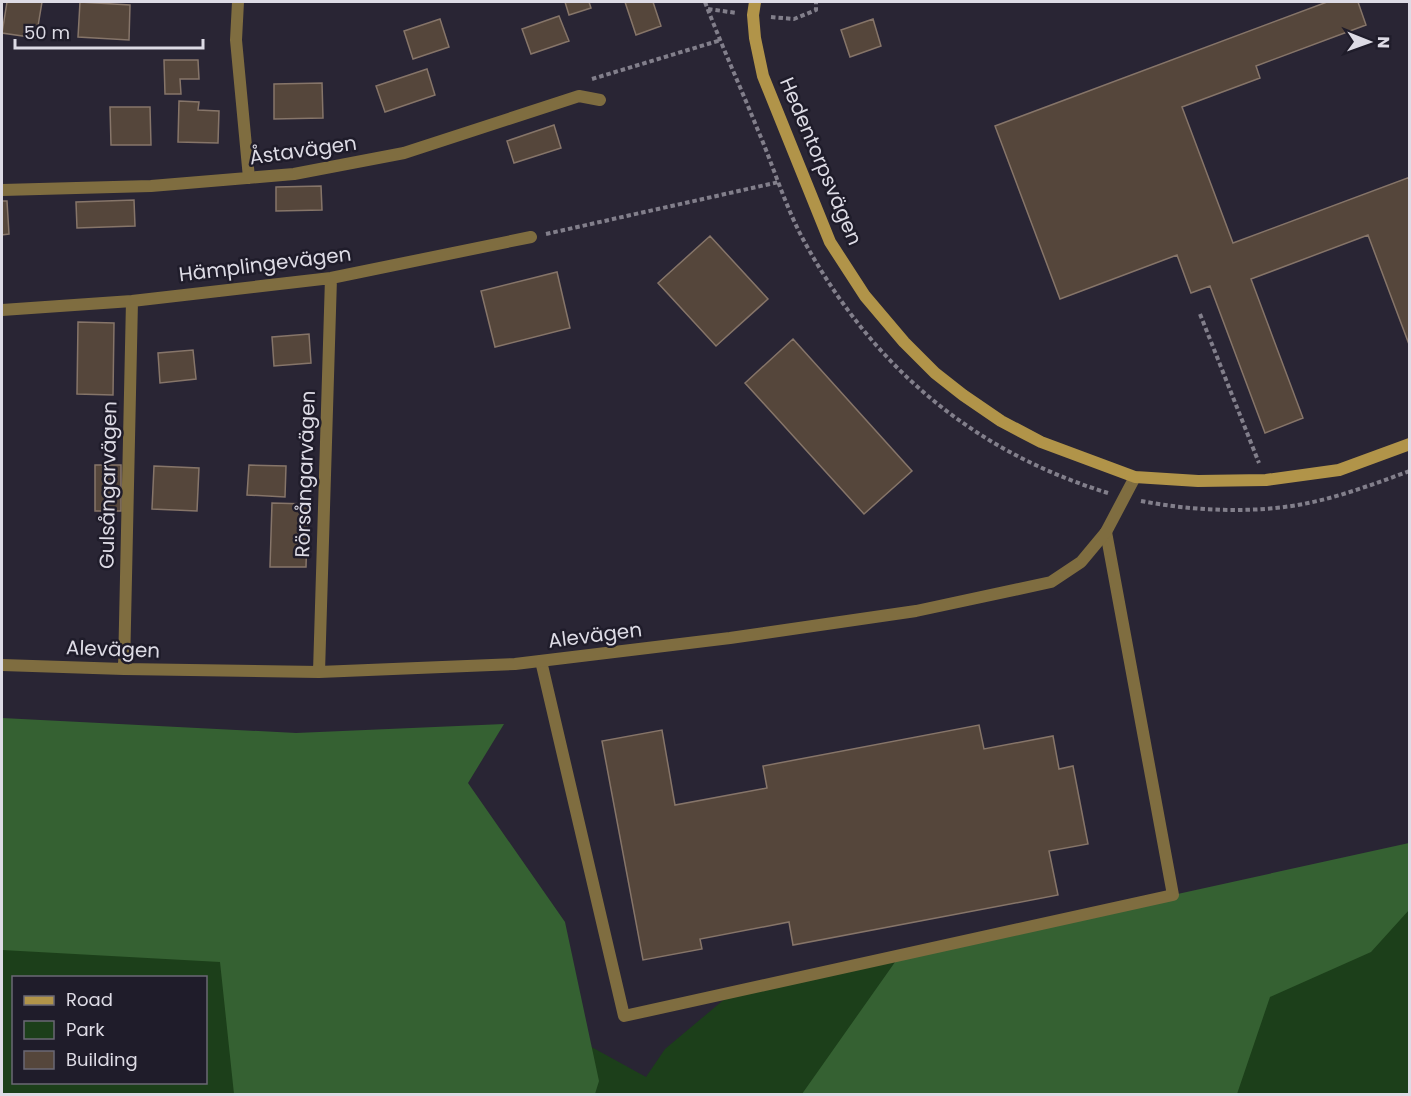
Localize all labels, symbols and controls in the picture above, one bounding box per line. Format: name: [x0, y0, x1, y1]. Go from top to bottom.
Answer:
scale bar: [15, 12, 202, 50]
north arrow: [1339, 12, 1399, 72]
text: 50 m: [24, 20, 70, 45]
text: N: [1372, 36, 1395, 48]
street label: Hedentorpsvägen: [773, 73, 869, 249]
street label: Åstavägen: [247, 129, 359, 171]
street label: Hämplingevägen: [177, 240, 353, 288]
street label: Rörsångarvägen: [288, 390, 322, 558]
street label: Gulsångarvägen: [93, 401, 123, 569]
street label: Alevägen: [547, 615, 643, 655]
street label: Alevägen: [65, 633, 161, 665]
legend: [12, 976, 207, 1084]
text: Road: [66, 987, 113, 1012]
text: Park: [66, 1017, 105, 1042]
text: Building: [66, 1047, 138, 1072]

